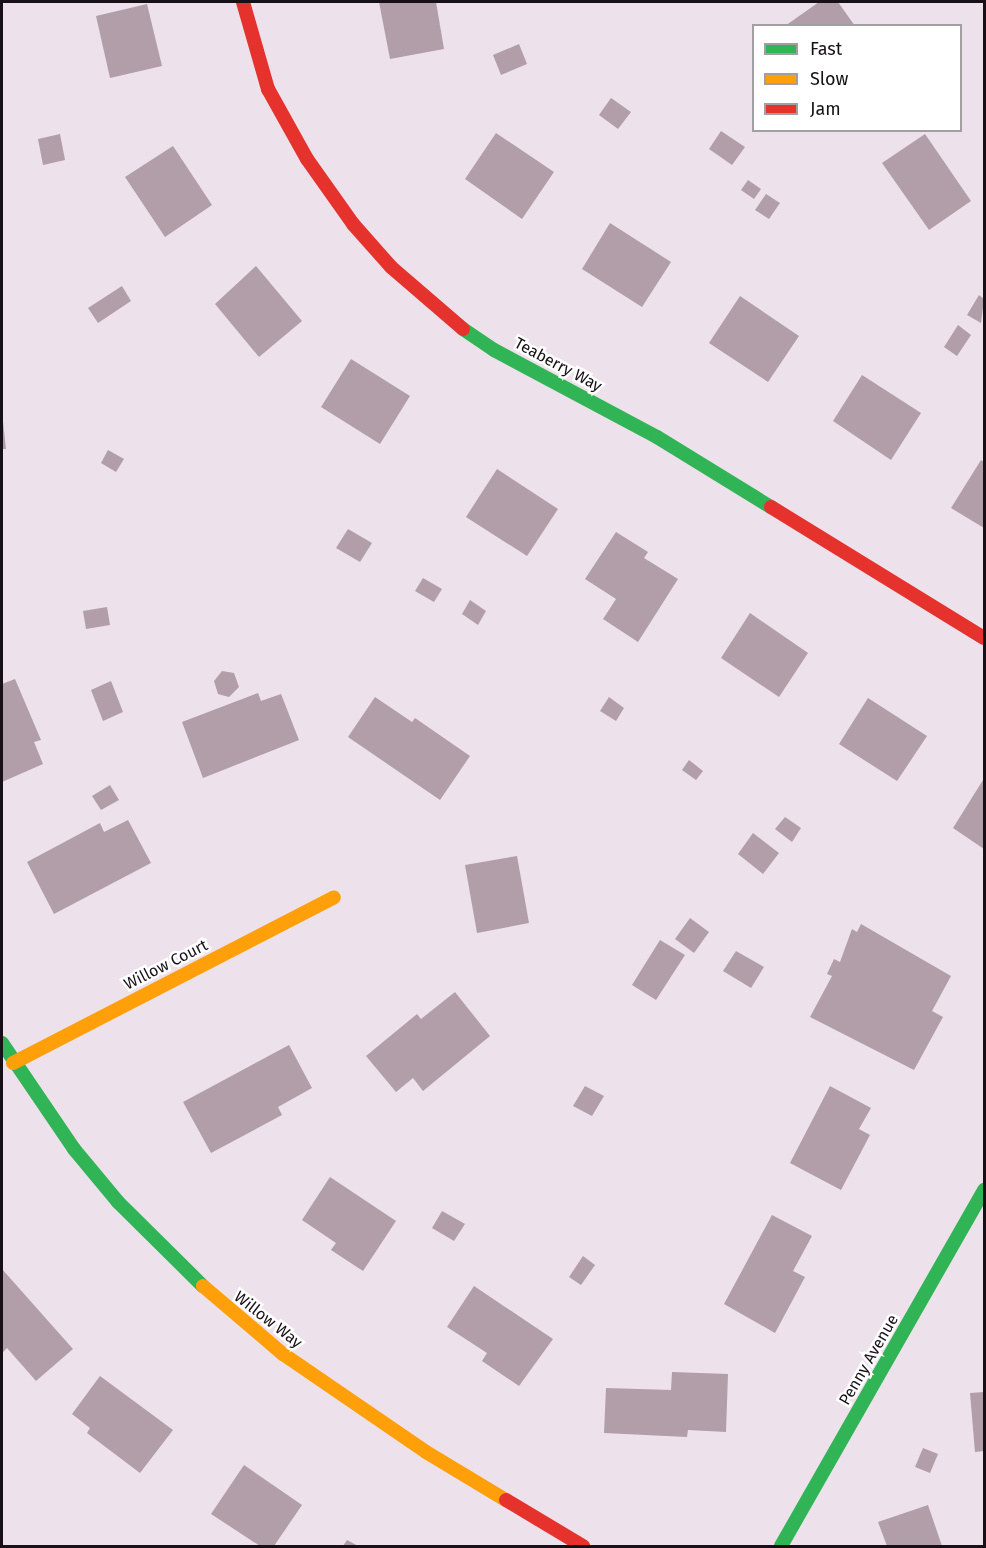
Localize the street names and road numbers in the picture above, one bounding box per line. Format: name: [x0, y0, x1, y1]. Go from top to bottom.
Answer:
street label: Teaberry Way: [511, 334, 605, 396]
street label: Willow Court: [121, 936, 211, 994]
street label: Willow Way: [230, 1287, 306, 1353]
street label: Penny Avenue: [835, 1311, 903, 1409]

